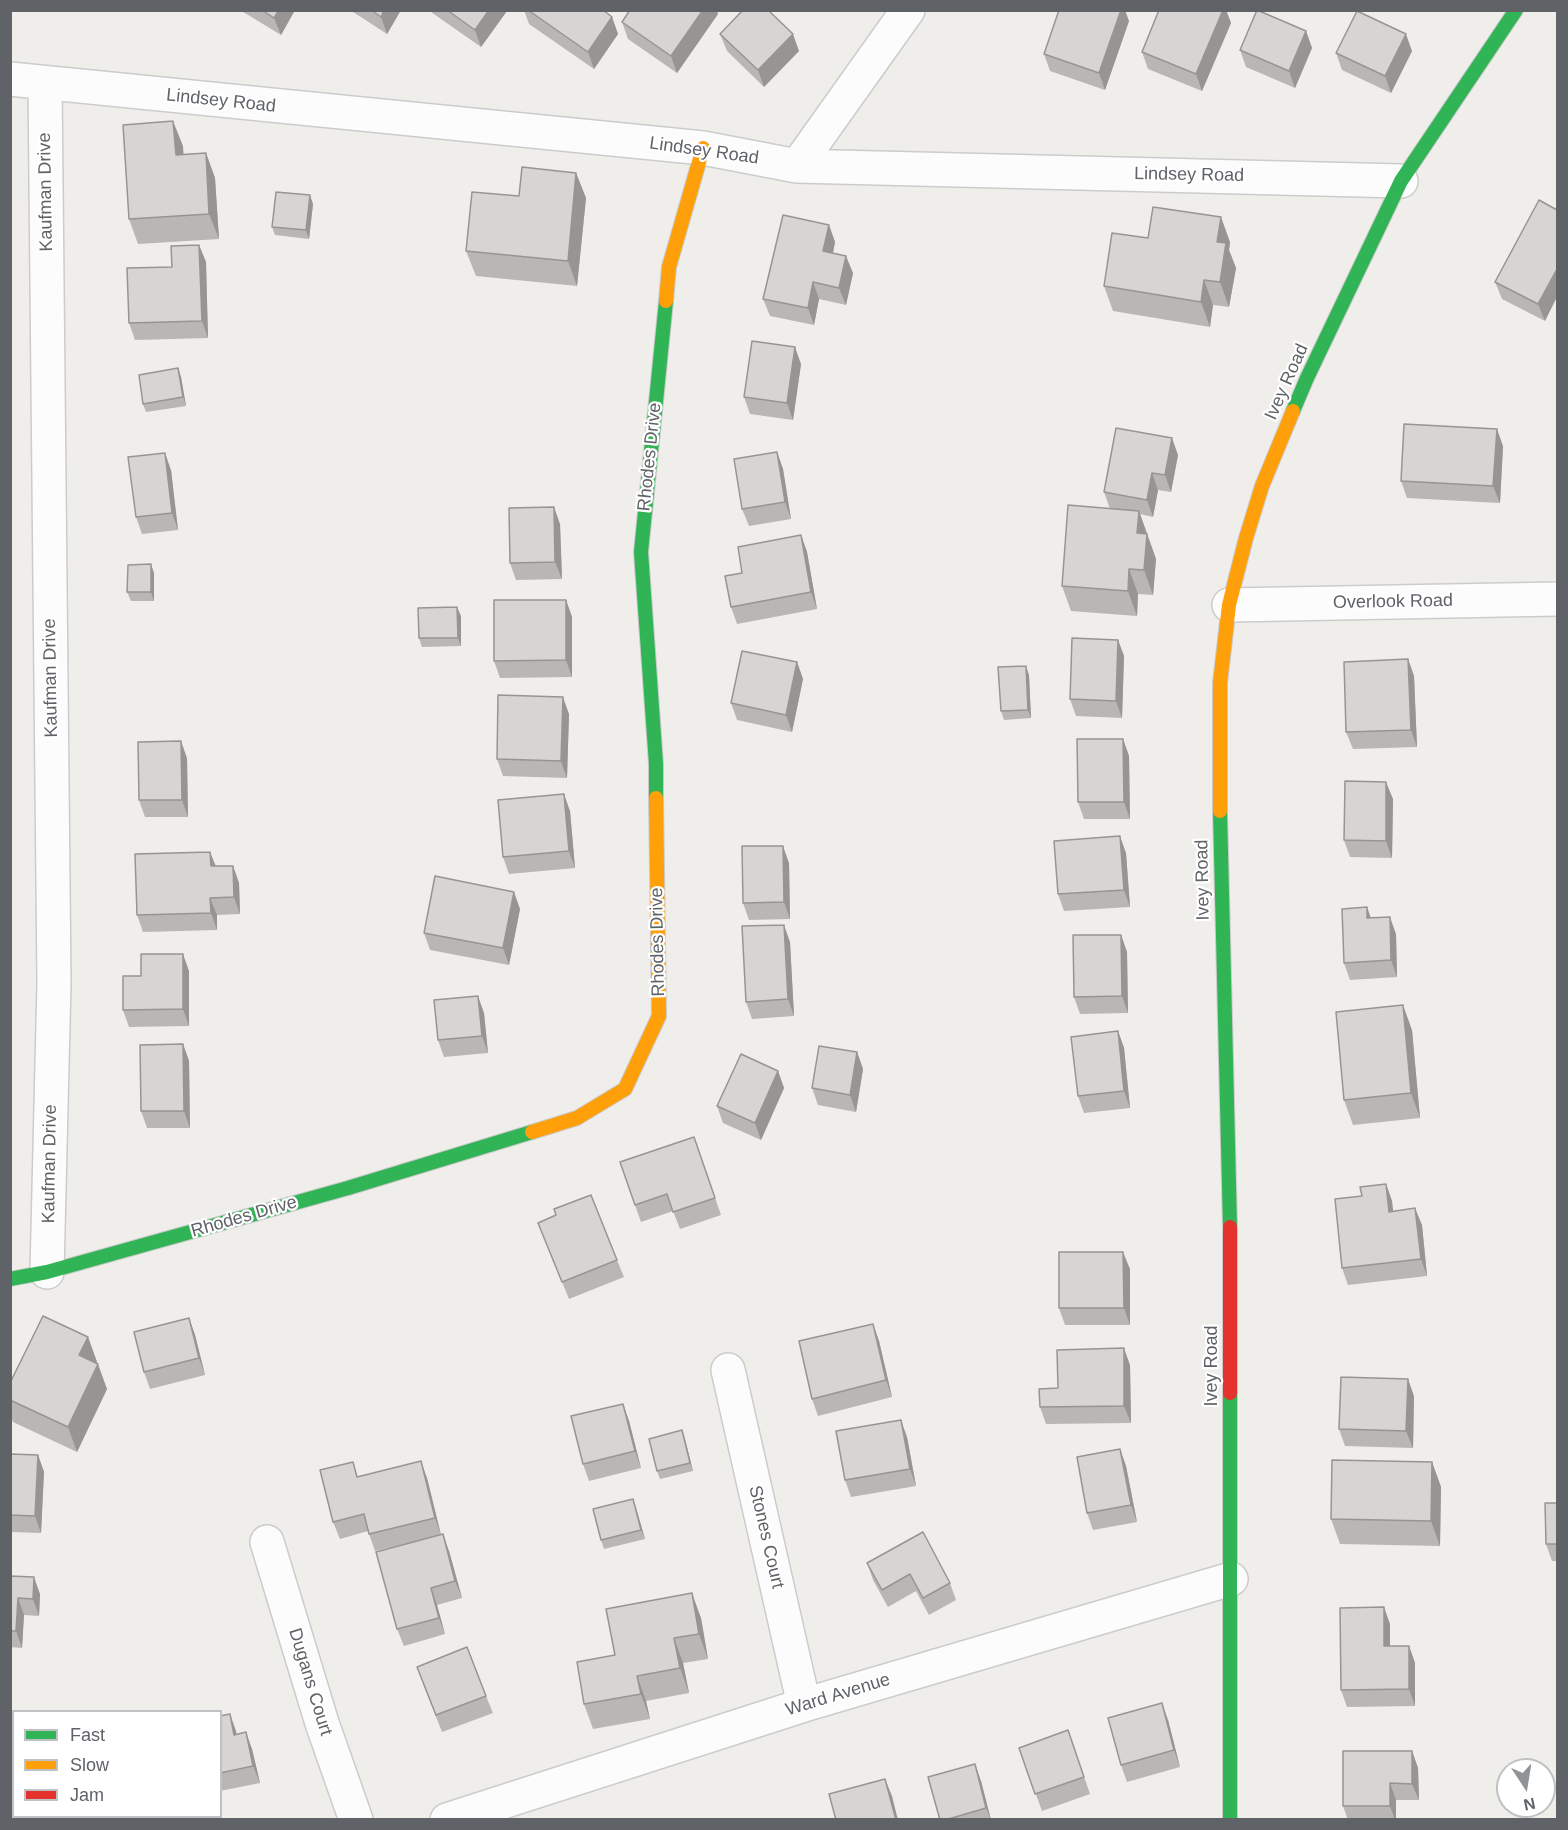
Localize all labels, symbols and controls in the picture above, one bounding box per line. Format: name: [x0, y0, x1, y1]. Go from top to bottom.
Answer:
street label: Lindsey Road: [165, 85, 277, 117]
street label: Kaufman Drive: [34, 132, 58, 252]
street label: Lindsey Road: [648, 133, 760, 169]
street label: Lindsey Road: [1134, 163, 1244, 187]
street label: Ivey Road: [1261, 341, 1313, 423]
street label: Rhodes Drive: [634, 402, 666, 512]
street label: Overlook Road: [1333, 590, 1453, 614]
street label: Kaufman Drive: [39, 618, 63, 738]
street label: Ivey Road: [1191, 839, 1215, 921]
street label: Rhodes Drive: [646, 887, 670, 997]
street label: Kaufman Drive: [38, 1104, 62, 1224]
street label: Rhodes Drive: [189, 1192, 299, 1242]
street label: Ivey Road: [1201, 1325, 1223, 1407]
street label: Stones Court: [744, 1483, 788, 1591]
street label: Dugans Court: [283, 1626, 337, 1738]
street label: Ward Avenue: [783, 1669, 893, 1721]
legend: [12, 1710, 222, 1818]
text: Fast: [70, 1725, 105, 1745]
text: Slow: [70, 1755, 109, 1775]
north arrow: [1496, 1758, 1556, 1818]
text: Jam: [70, 1785, 104, 1805]
text: N: [1522, 1795, 1537, 1814]

